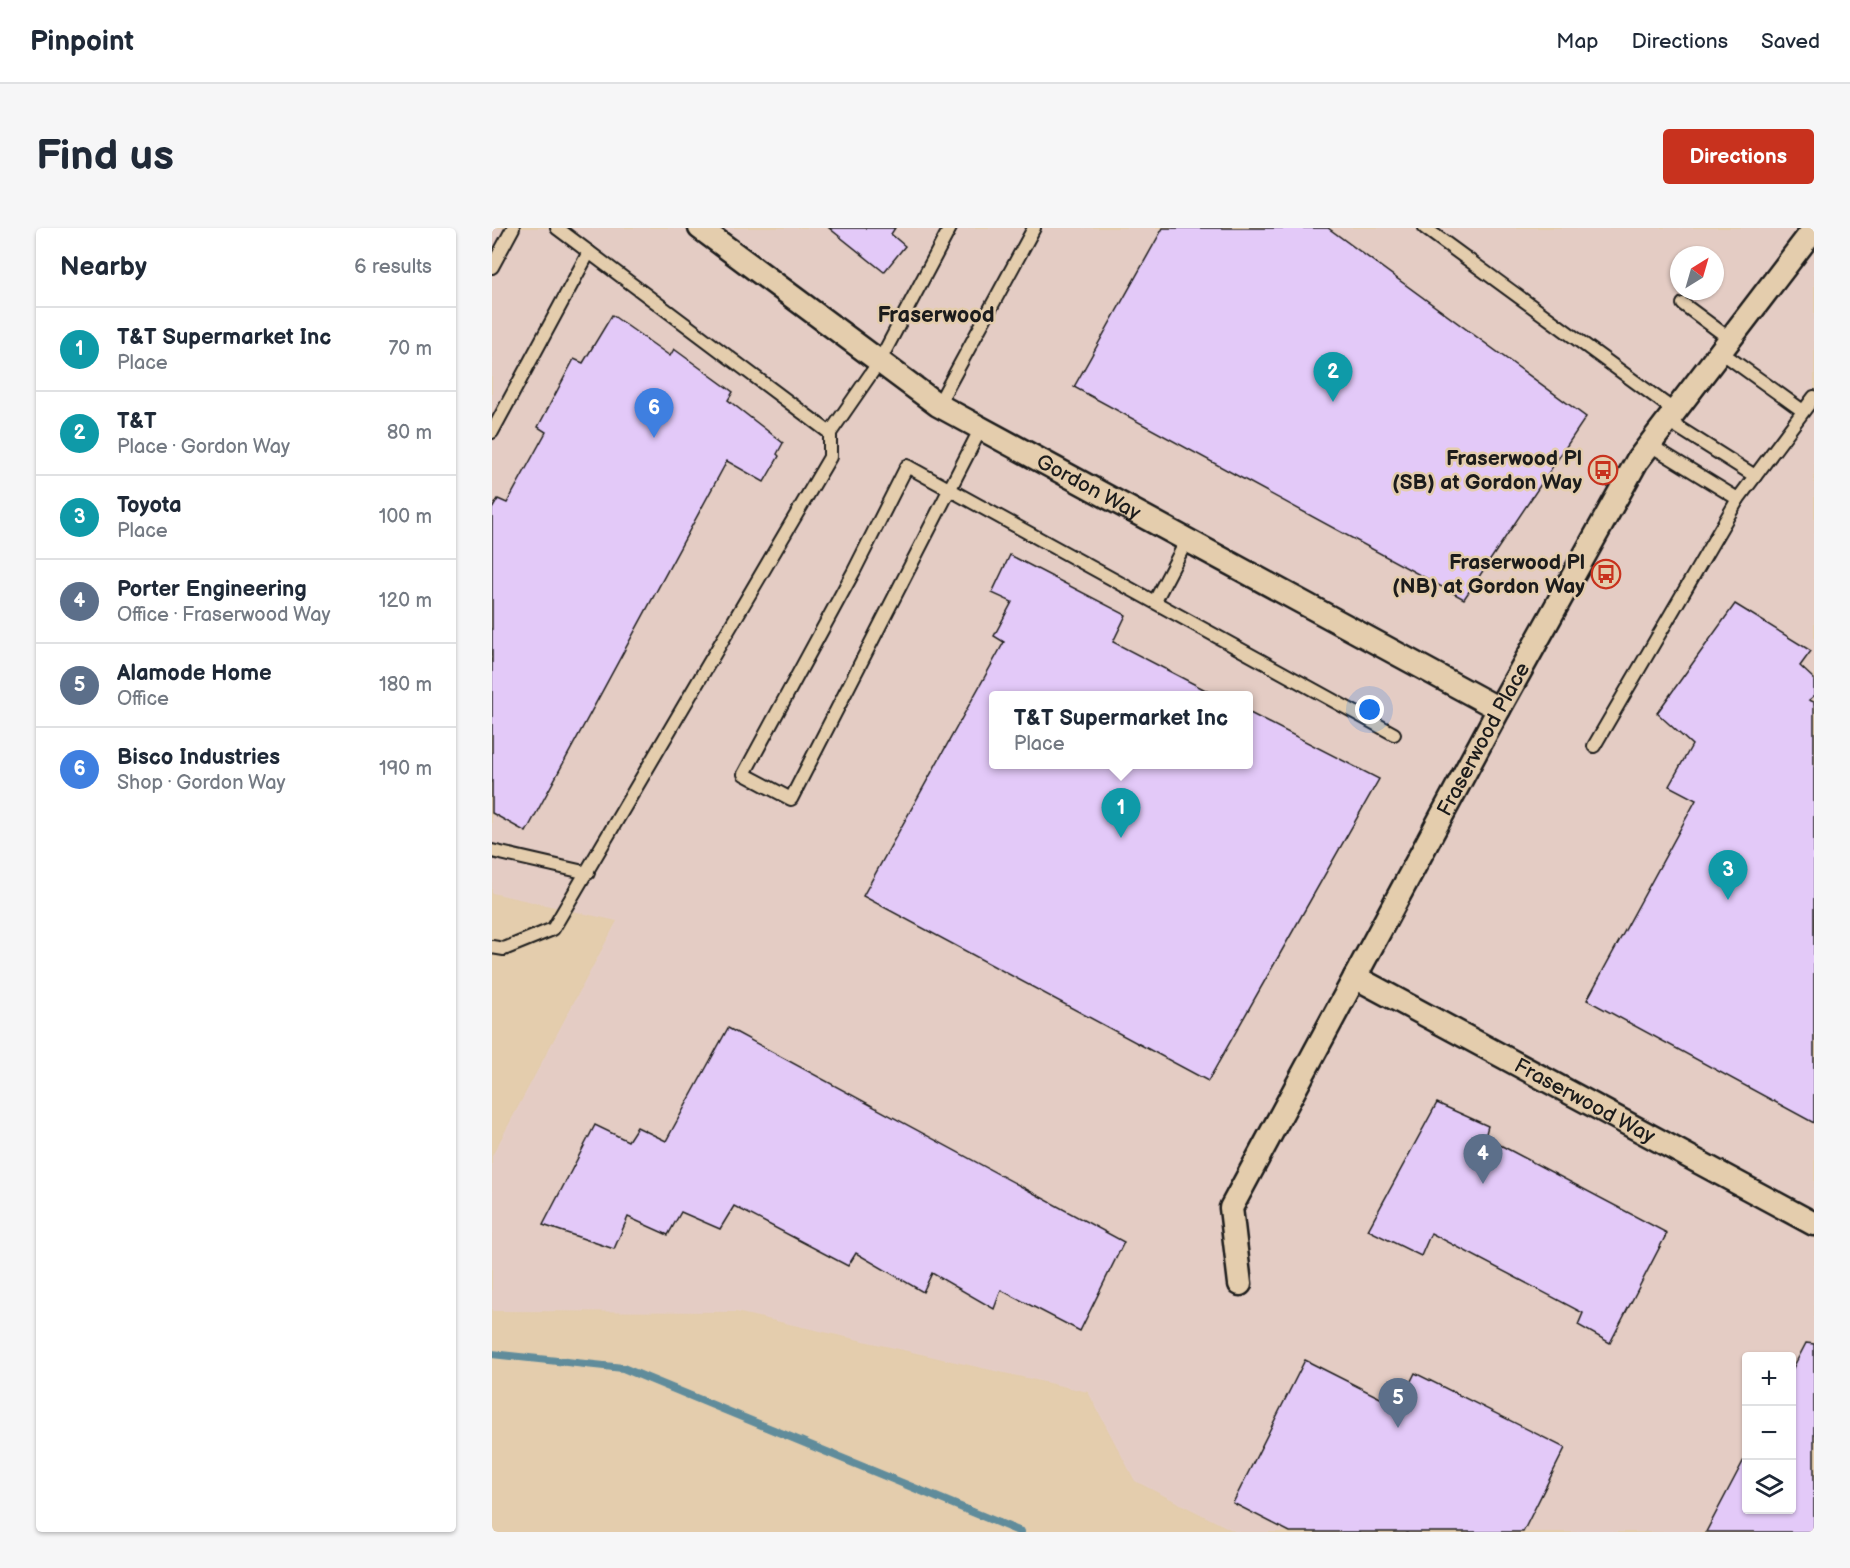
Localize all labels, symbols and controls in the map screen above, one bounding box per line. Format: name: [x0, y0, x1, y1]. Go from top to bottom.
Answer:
text: Pinpoint: [30, 25, 134, 58]
text: Map: [1556, 29, 1599, 54]
text: Directions: [1632, 29, 1728, 54]
text: Saved: [1761, 29, 1820, 54]
button: Directions: [1663, 129, 1814, 184]
text: Find us: [36, 131, 174, 182]
north arrow: [1670, 246, 1724, 300]
text: Nearby: [60, 252, 147, 283]
text: 6 results: [354, 255, 432, 279]
district label: Fraserwood: [877, 302, 995, 329]
text: T&T Supermarket Inc: [117, 324, 331, 351]
text: 1: [75, 337, 84, 361]
text: 70 m: [388, 337, 432, 361]
text: Place: [117, 351, 168, 375]
pin: 2: [1314, 352, 1352, 402]
pin: 6: [634, 388, 674, 438]
text: T&T: [117, 408, 157, 435]
text: 2: [74, 421, 85, 445]
text: 80 m: [387, 421, 432, 445]
text: Place · Gordon Way: [117, 435, 290, 459]
place label: Fraserwood Pl (SB) at Gordon Way: [1392, 446, 1582, 495]
street label: Gordon Way: [1032, 449, 1145, 526]
bus stop icon: Fraserwood Pl (SB) at Gordon Way: [1587, 454, 1619, 486]
text: Toyota: [117, 492, 182, 519]
text: 3: [74, 505, 85, 529]
text: 100 m: [379, 505, 432, 529]
text: Place: [117, 519, 168, 543]
place label: Fraserwood Pl (NB) at Gordon Way: [1392, 550, 1585, 599]
bus stop icon: Fraserwood Pl (NB) at Gordon Way: [1590, 558, 1622, 590]
text: Porter Engineering: [117, 576, 307, 603]
text: 4: [74, 589, 85, 613]
text: 120 m: [379, 589, 432, 613]
text: Office · Fraserwood Way: [117, 603, 331, 627]
street label: Fraserwood Place: [1432, 658, 1535, 820]
text: Alamode Home: [117, 660, 272, 687]
text: 5: [74, 673, 85, 697]
text: 180 m: [379, 673, 432, 697]
text: Office: [117, 687, 169, 711]
popup: [989, 691, 1253, 769]
your location: [1355, 695, 1384, 724]
text: T&T Supermarket Inc: [1014, 705, 1228, 732]
text: Place: [1014, 732, 1065, 756]
text: Bisco Industries: [117, 744, 280, 771]
text: 6: [73, 757, 86, 781]
text: 190 m: [379, 757, 432, 781]
text: Shop · Gordon Way: [117, 771, 286, 795]
pin: 1: [1102, 788, 1140, 838]
pin: 3: [1708, 850, 1748, 900]
street label: Fraserwood Way: [1510, 1053, 1660, 1149]
pin: 4: [1464, 1134, 1502, 1184]
map controls: [1742, 1352, 1796, 1514]
button: +: [1742, 1352, 1796, 1406]
pin: 5: [1378, 1378, 1418, 1428]
button: −: [1742, 1406, 1796, 1460]
button: layers: [1742, 1460, 1796, 1514]

